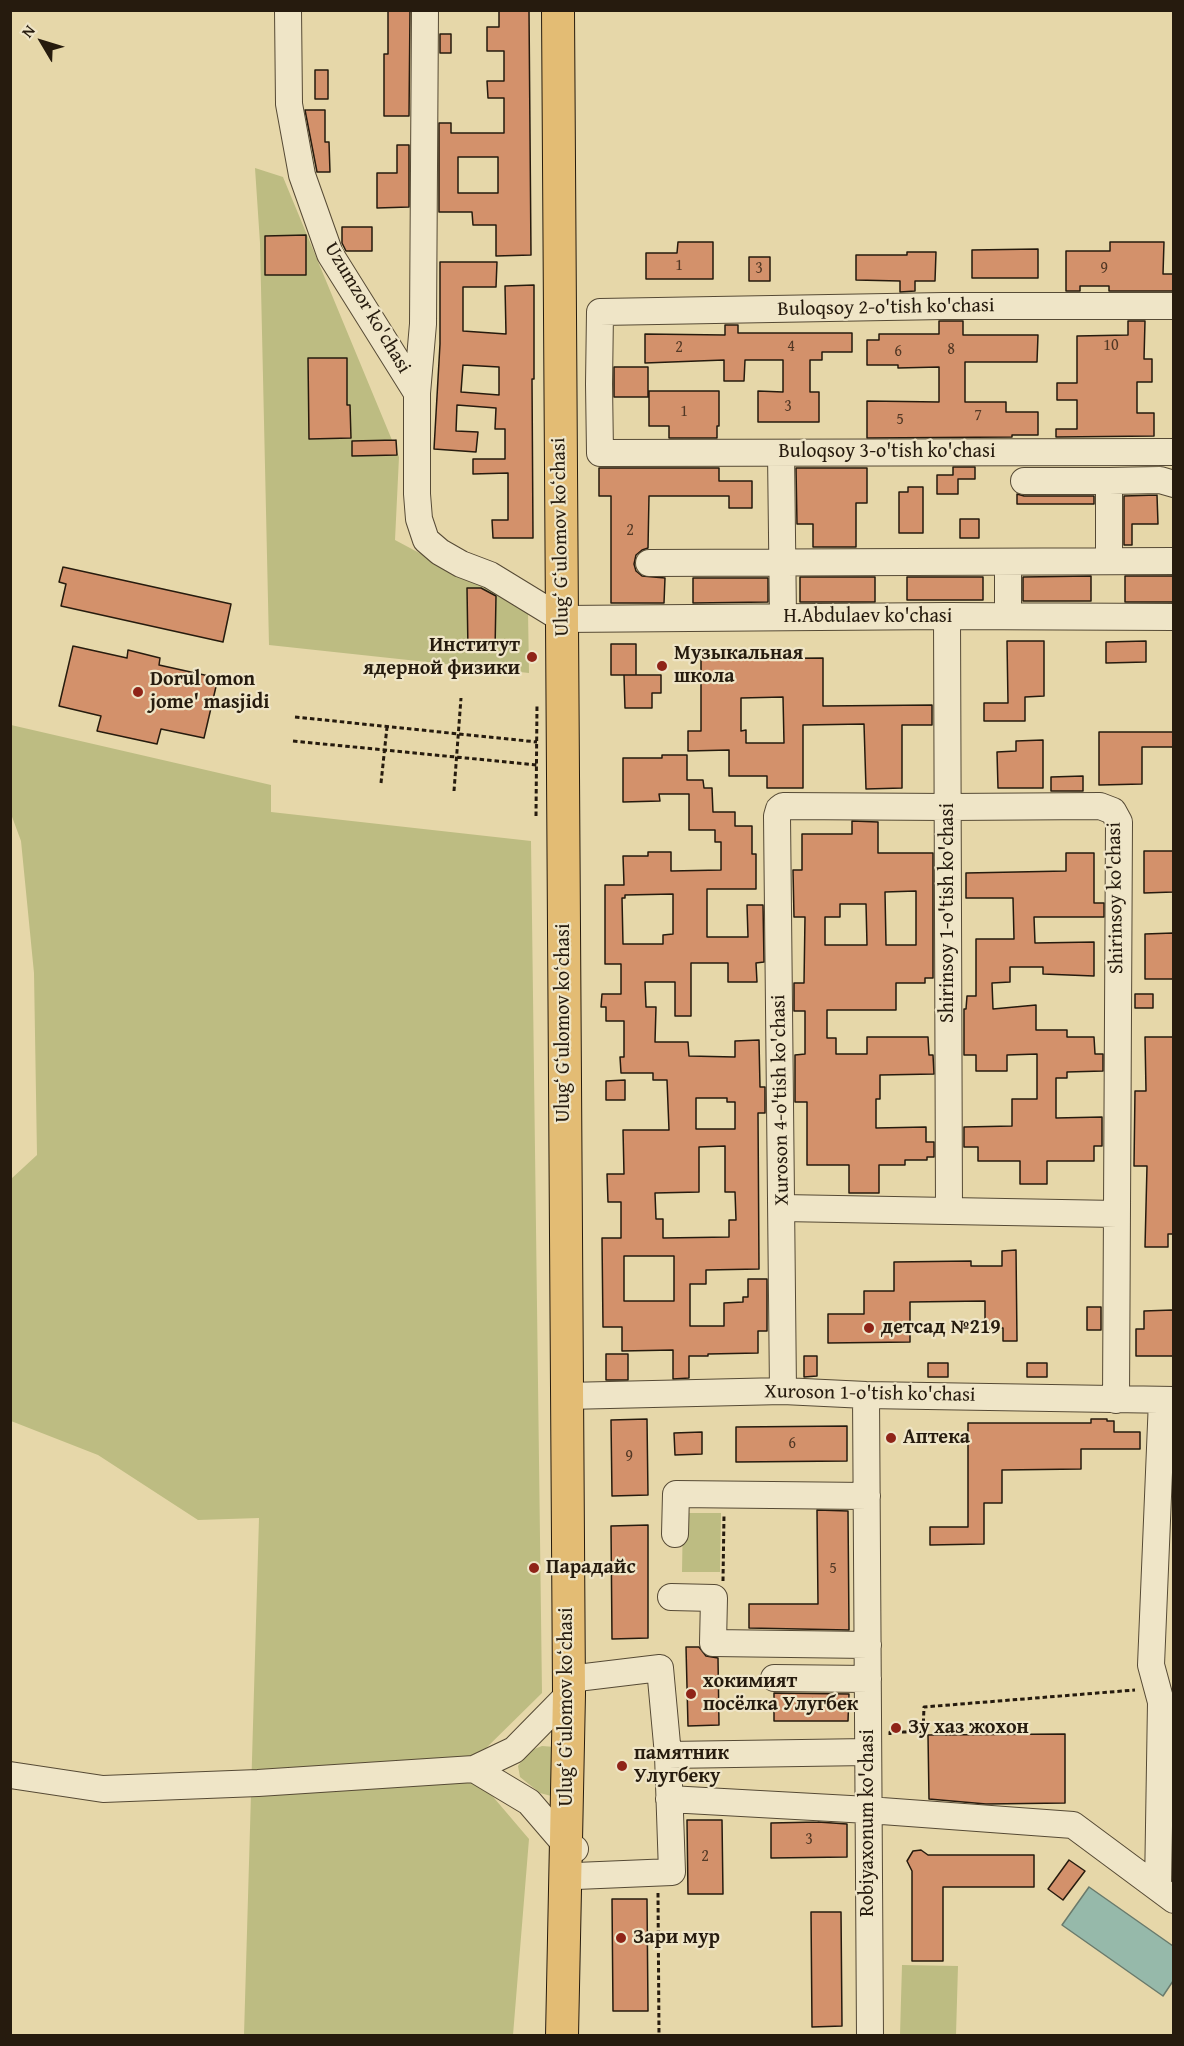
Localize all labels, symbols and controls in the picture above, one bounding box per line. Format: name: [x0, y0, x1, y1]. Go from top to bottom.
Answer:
north arrow: [12, 12, 72, 72]
text: N: [15, 19, 41, 43]
street label: Uzumzor ko'chasi: [318, 238, 416, 378]
house number: 1: [675, 256, 683, 276]
house number: 3: [755, 259, 763, 279]
house number: 9: [1100, 259, 1108, 279]
street label: Buloqsoy 2-o'tish ko'chasi: [777, 294, 995, 322]
house number: 10: [1103, 336, 1119, 356]
house number: 4: [787, 337, 795, 357]
house number: 2: [675, 338, 683, 358]
house number: 8: [947, 340, 955, 360]
house number: 6: [894, 342, 902, 362]
house number: 3: [784, 397, 792, 417]
house number: 1: [680, 402, 688, 422]
house number: 7: [974, 406, 982, 426]
house number: 5: [896, 410, 904, 430]
street label: Ulugʻ Gʻulomov koʻchasi: [547, 437, 575, 637]
street label: Buloqsoy 3-o'tish ko'chasi: [778, 440, 996, 464]
house number: 2: [626, 521, 634, 541]
street label: H.Abdulaev ko'chasi: [784, 605, 952, 629]
place label: Институт ядерной физики: [363, 634, 520, 681]
place label: Музыкальная школа: [674, 642, 803, 689]
marker: Институт ядерной физики: [525, 650, 539, 664]
marker: Музыкальная школа: [655, 659, 669, 673]
place label: Dorul omon jome' masjidi: [150, 668, 269, 715]
marker: Dorul omon jome' masjidi: [131, 685, 145, 699]
street label: Shirinsoy 1-o'tish ko'chasi: [936, 803, 960, 1023]
street label: Shirinsoy ko'chasi: [1103, 822, 1129, 974]
street label: Ulugʻ Gʻulomov koʻchasi: [552, 923, 576, 1123]
street label: Xuroson 4-o'tish ko'chasi: [767, 994, 795, 1206]
place label: детсад №219: [881, 1316, 1001, 1340]
marker: детсад №219: [862, 1321, 876, 1335]
street label: Хuroson 1-o'tish ko'chasi: [764, 1380, 976, 1408]
place label: Аптека: [903, 1426, 970, 1450]
marker: Аптека: [884, 1431, 898, 1445]
house number: 6: [788, 1434, 796, 1454]
house number: 9: [625, 1447, 633, 1467]
place label: Парадайс: [546, 1556, 636, 1580]
house number: 5: [829, 1559, 837, 1579]
marker: Парадайс: [527, 1561, 541, 1575]
street label: Ulugʻ Gʻulomov koʻchasi: [555, 1607, 579, 1807]
place label: хокимият посёлка Улугбек: [703, 1670, 858, 1717]
marker: хокимият посёлка Улугбек: [684, 1687, 698, 1701]
place label: Зу хаз жохон: [908, 1716, 1029, 1740]
marker: Зу хаз жохон: [889, 1721, 903, 1735]
street label: Robiyaxonum ko'chasi: [856, 1729, 880, 1917]
place label: памятник Улугбеку: [634, 1742, 729, 1789]
marker: памятник Улугбеку: [615, 1759, 629, 1773]
house number: 3: [805, 1830, 813, 1850]
house number: 2: [701, 1847, 709, 1867]
place label: Зари мур: [633, 1926, 720, 1950]
marker: Зари мур: [614, 1931, 628, 1945]

